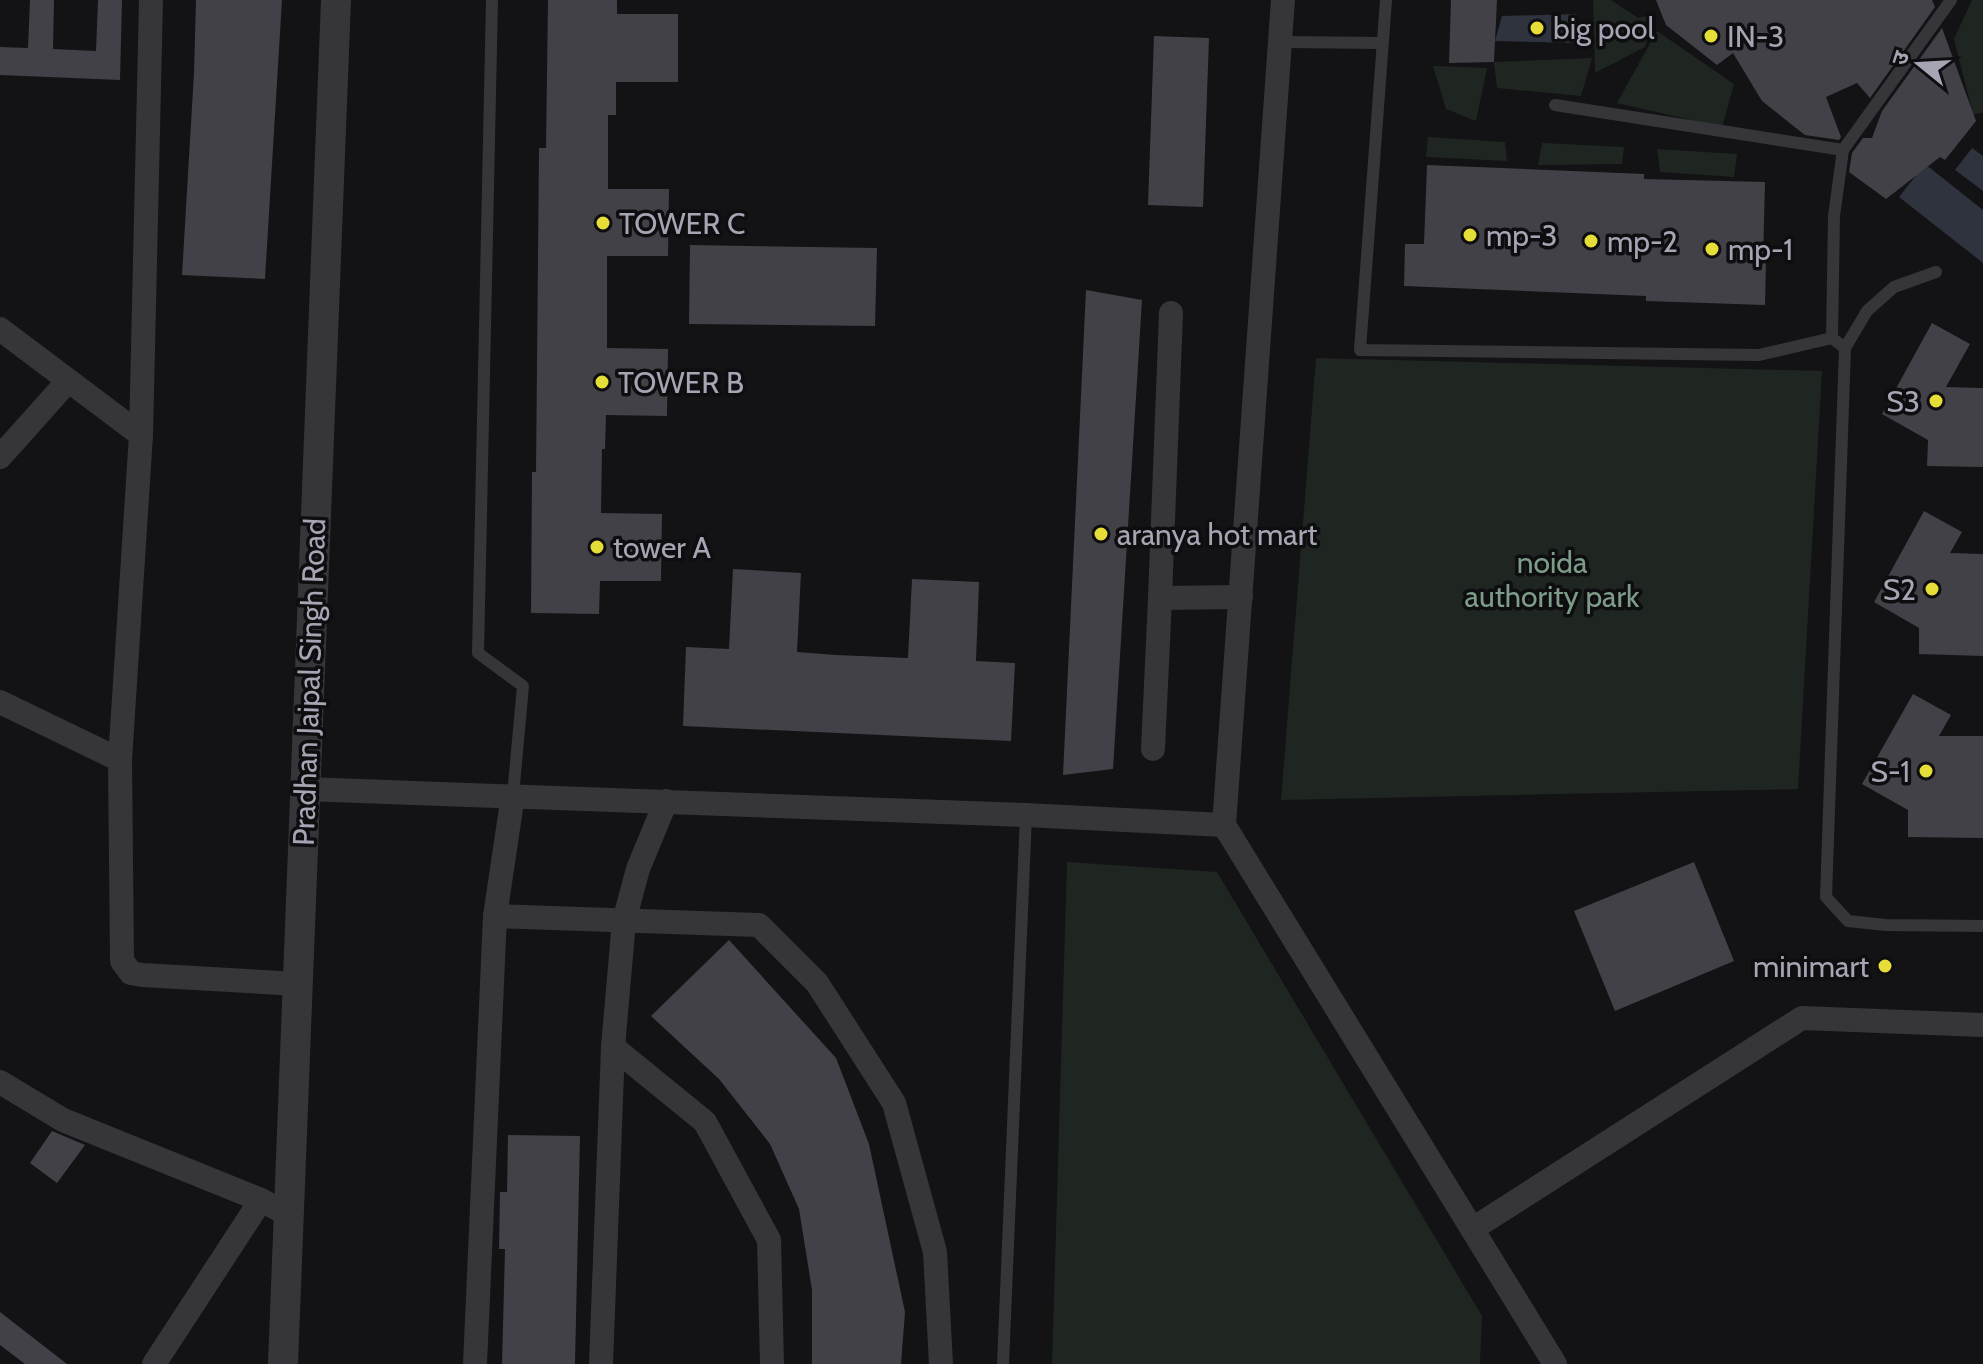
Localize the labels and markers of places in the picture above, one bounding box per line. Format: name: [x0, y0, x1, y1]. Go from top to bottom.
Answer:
place label: big pool: [1553, 10, 1655, 47]
place label: IN-3: [1727, 18, 1784, 55]
marker: big pool: [1528, 19, 1546, 37]
marker: IN-3: [1702, 27, 1720, 45]
place label: TOWER C: [619, 205, 745, 242]
marker: TOWER C: [594, 214, 612, 232]
place label: mp-3: [1486, 217, 1558, 254]
place label: mp-2: [1607, 223, 1678, 260]
marker: mp-3: [1461, 226, 1479, 244]
place label: mp-1: [1728, 231, 1793, 268]
marker: mp-2: [1582, 232, 1600, 250]
marker: mp-1: [1703, 240, 1721, 258]
place label: TOWER B: [618, 364, 744, 401]
marker: TOWER B: [593, 373, 611, 391]
place label: S3: [1886, 383, 1920, 420]
marker: S3: [1927, 392, 1945, 410]
place label: aranya hot mart: [1117, 516, 1317, 553]
marker: aranya hot mart: [1092, 525, 1110, 543]
place label: tower A: [613, 529, 712, 566]
marker: tower A: [588, 538, 606, 556]
place label: S2: [1883, 571, 1916, 608]
marker: S2: [1923, 580, 1941, 598]
place label: S-1: [1870, 753, 1910, 790]
marker: S-1: [1917, 762, 1935, 780]
place label: minimart: [1753, 948, 1869, 985]
marker: minimart: [1876, 957, 1894, 975]

